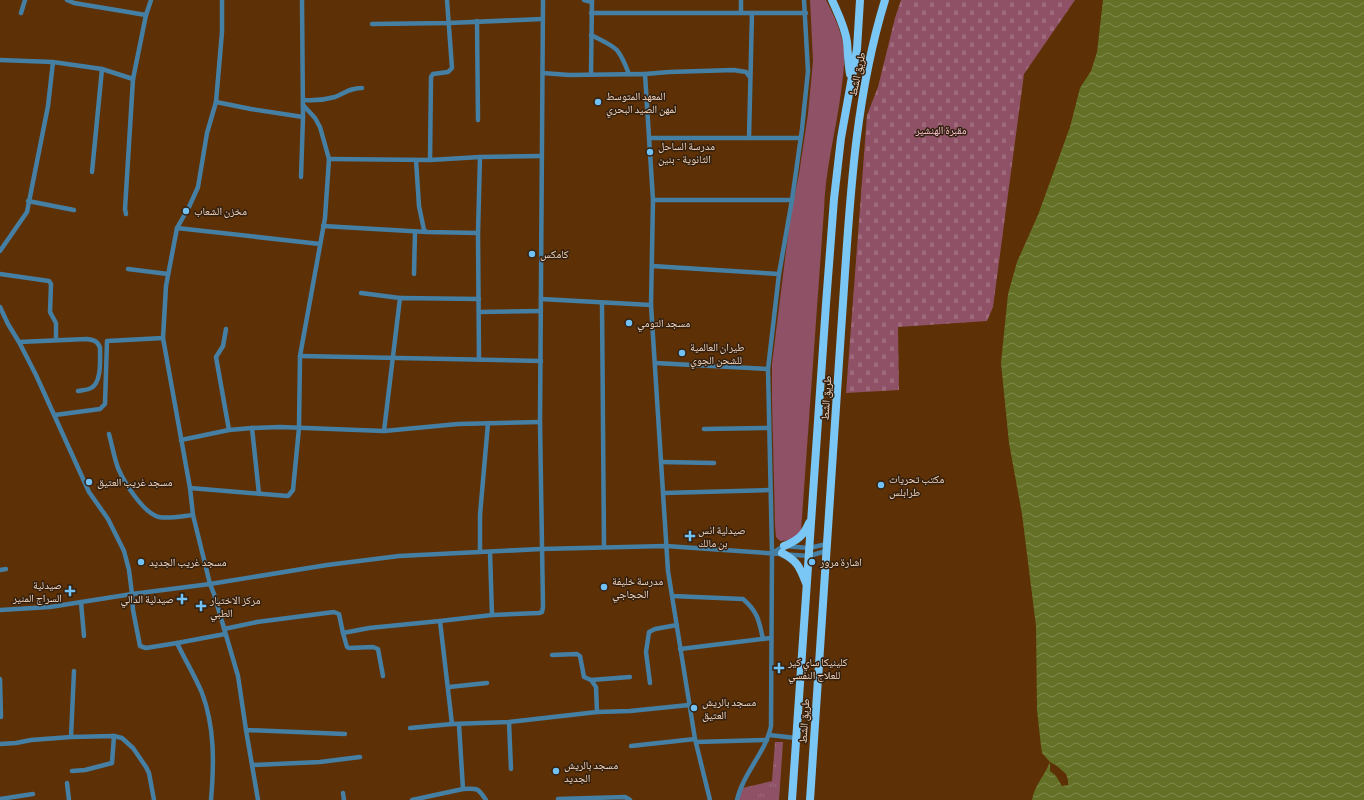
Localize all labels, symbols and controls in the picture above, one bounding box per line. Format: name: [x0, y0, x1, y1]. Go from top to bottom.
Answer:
street label: طريق الشط: [846, 51, 869, 97]
place label: المعهد المتوسط لمهن الصيد البحري: [606, 90, 676, 118]
marker: المعهد المتوسط لمهن الصيد البحري: [593, 97, 603, 107]
park label: مقبرة الهنشير: [914, 124, 967, 137]
place label: مدرسة الساحل الثانوية - بنين: [658, 140, 715, 166]
marker: مدرسة الساحل الثانوية - بنين: [645, 147, 655, 157]
place label: مخزن الشعاب: [194, 205, 247, 218]
marker: مخزن الشعاب: [181, 206, 191, 216]
place label: كامكس: [540, 248, 569, 261]
marker: كامكس: [527, 249, 537, 259]
place label: مسجد التومي: [637, 317, 690, 332]
marker: مسجد التومي: [624, 318, 634, 328]
place label: طيران العالمية للشحن الجوي: [690, 341, 745, 369]
marker: طيران العالمية للشحن الجوي: [677, 348, 687, 358]
street label: طريق الشط: [818, 375, 835, 421]
place label: مكتب تحريات طرابلس: [889, 473, 944, 499]
place label: مسجد غريب العتيق: [97, 476, 173, 489]
marker: مسجد غريب العتيق: [84, 477, 94, 487]
marker: مكتب تحريات طرابلس: [876, 480, 886, 490]
place label: صيدلية انس بن مالك: [698, 524, 746, 550]
marker: صيدلية انس بن مالك: [685, 531, 695, 541]
place label: مسجد غريب الجديد: [149, 556, 227, 569]
place label: اشارة مرور: [819, 556, 862, 569]
marker: مسجد غريب الجديد: [136, 557, 146, 567]
marker: اشارة مرور: [807, 557, 817, 567]
place label: مدرسة خليفة الحجاجي: [612, 575, 663, 603]
place label: صيدلية السراج المنير: [12, 579, 62, 605]
marker: مدرسة خليفة الحجاجي: [599, 582, 609, 592]
marker: صيدلية السراج المنير: [65, 586, 75, 596]
place label: صيدلية الدالي: [120, 593, 174, 608]
marker: صيدلية الدالي: [177, 594, 187, 604]
place label: مركز الاختيار الطبي: [209, 594, 260, 622]
marker: مركز الاختيار الطبي: [195, 600, 207, 612]
place label: كلينيكا ساي كير للعلاج النفسي: [787, 656, 848, 684]
marker: كلينيكا ساي كير للعلاج النفسي: [773, 662, 785, 674]
place label: مسجد بالريش العتيق: [702, 696, 756, 722]
street label: طريق الشط: [796, 698, 813, 744]
marker: مسجد بالريش العتيق: [689, 703, 699, 713]
place label: مسجد بالريش الجديد: [564, 759, 618, 785]
marker: مسجد بالريش الجديد: [551, 766, 561, 776]

